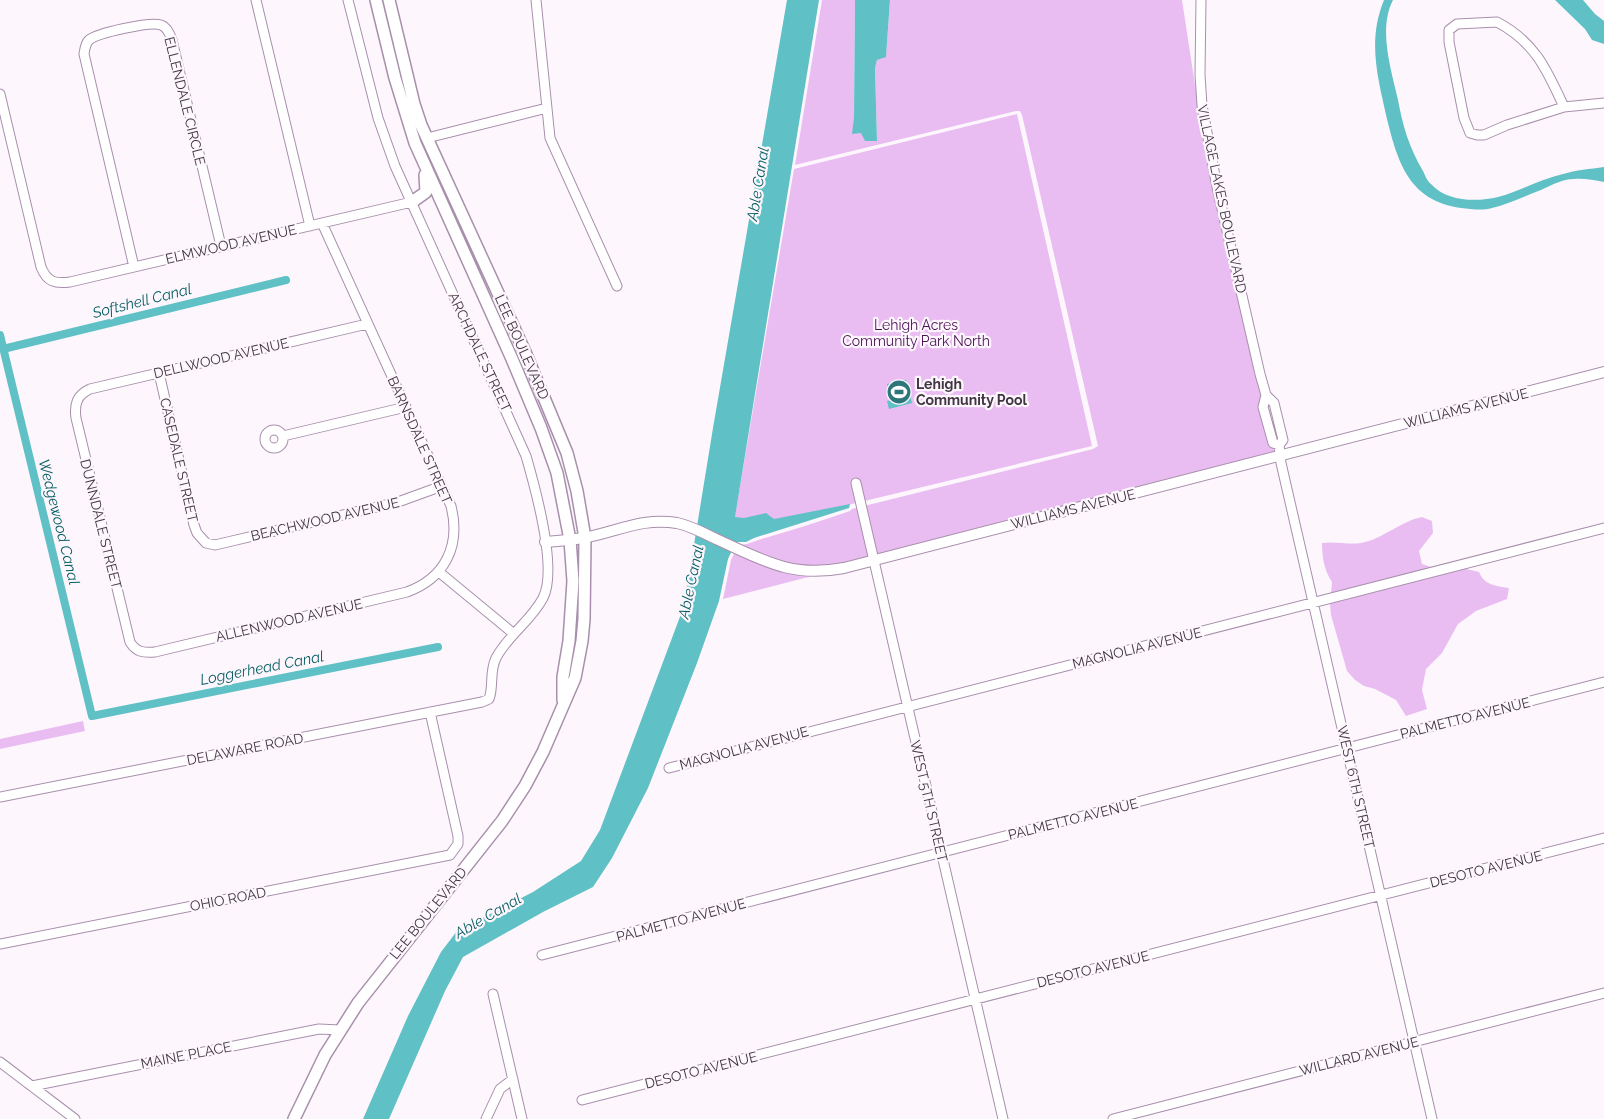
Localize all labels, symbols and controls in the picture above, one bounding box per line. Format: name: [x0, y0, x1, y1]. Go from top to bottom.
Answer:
street label: ELLENDALE CIRCLE: [161, 35, 209, 167]
street label: VILLAGE LAKES BOULEVARD: [1194, 103, 1250, 295]
water label: Able Canal: [743, 146, 773, 223]
street label: ELMWOOD AVENUE: [164, 221, 298, 267]
water label: Softshell Canal: [90, 280, 194, 322]
street label: ARCHDALE STREET: [445, 290, 515, 415]
street label: LEE BOULEVARD: [492, 292, 552, 402]
park label: Lehigh Acres Community Park North: [842, 317, 990, 349]
street label: DELLWOOD AVENUE: [152, 335, 290, 381]
street label: BARNSDALE STREET: [385, 374, 456, 507]
place label: Lehigh Community Pool: [916, 376, 1027, 408]
sports icon: Lehigh Community Pool: [886, 379, 912, 405]
street label: WILLIAMS AVENUE: [1402, 385, 1530, 431]
street label: CASEDALE STREET: [157, 396, 201, 524]
water label: Wedgewood Canal: [35, 457, 83, 587]
street label: DUNNDALE STREET: [77, 457, 125, 591]
street label: WILLIAMS AVENUE: [1009, 486, 1137, 532]
street label: BEACHWOOD AVENUE: [249, 494, 401, 544]
water label: Able Canal: [674, 544, 708, 621]
street label: ALLENWOOD AVENUE: [214, 595, 364, 645]
street label: MAGNOLIA AVENUE: [1070, 624, 1204, 672]
water label: Loggerhead Canal: [199, 647, 325, 689]
street label: PALMETTO AVENUE: [1398, 694, 1532, 742]
street label: MAGNOLIA AVENUE: [678, 723, 810, 773]
street label: WEST 6TH STREET: [1334, 724, 1378, 851]
street label: DELAWARE ROAD: [185, 730, 305, 768]
street label: WEST 5TH STREET: [907, 738, 951, 864]
street label: PALMETTO AVENUE: [1006, 795, 1140, 843]
street label: DESOTO AVENUE: [1428, 847, 1544, 891]
street label: LEE BOULEVARD: [386, 864, 470, 962]
street label: OHIO ROAD: [189, 884, 267, 914]
water label: Able Canal: [450, 890, 525, 943]
street label: PALMETTO AVENUE: [614, 895, 748, 945]
street label: DESOTO AVENUE: [1035, 947, 1151, 991]
street label: WILLARD AVENUE: [1297, 1033, 1421, 1079]
street label: MAINE PLACE: [139, 1038, 233, 1072]
street label: DESOTO AVENUE: [643, 1048, 759, 1092]

